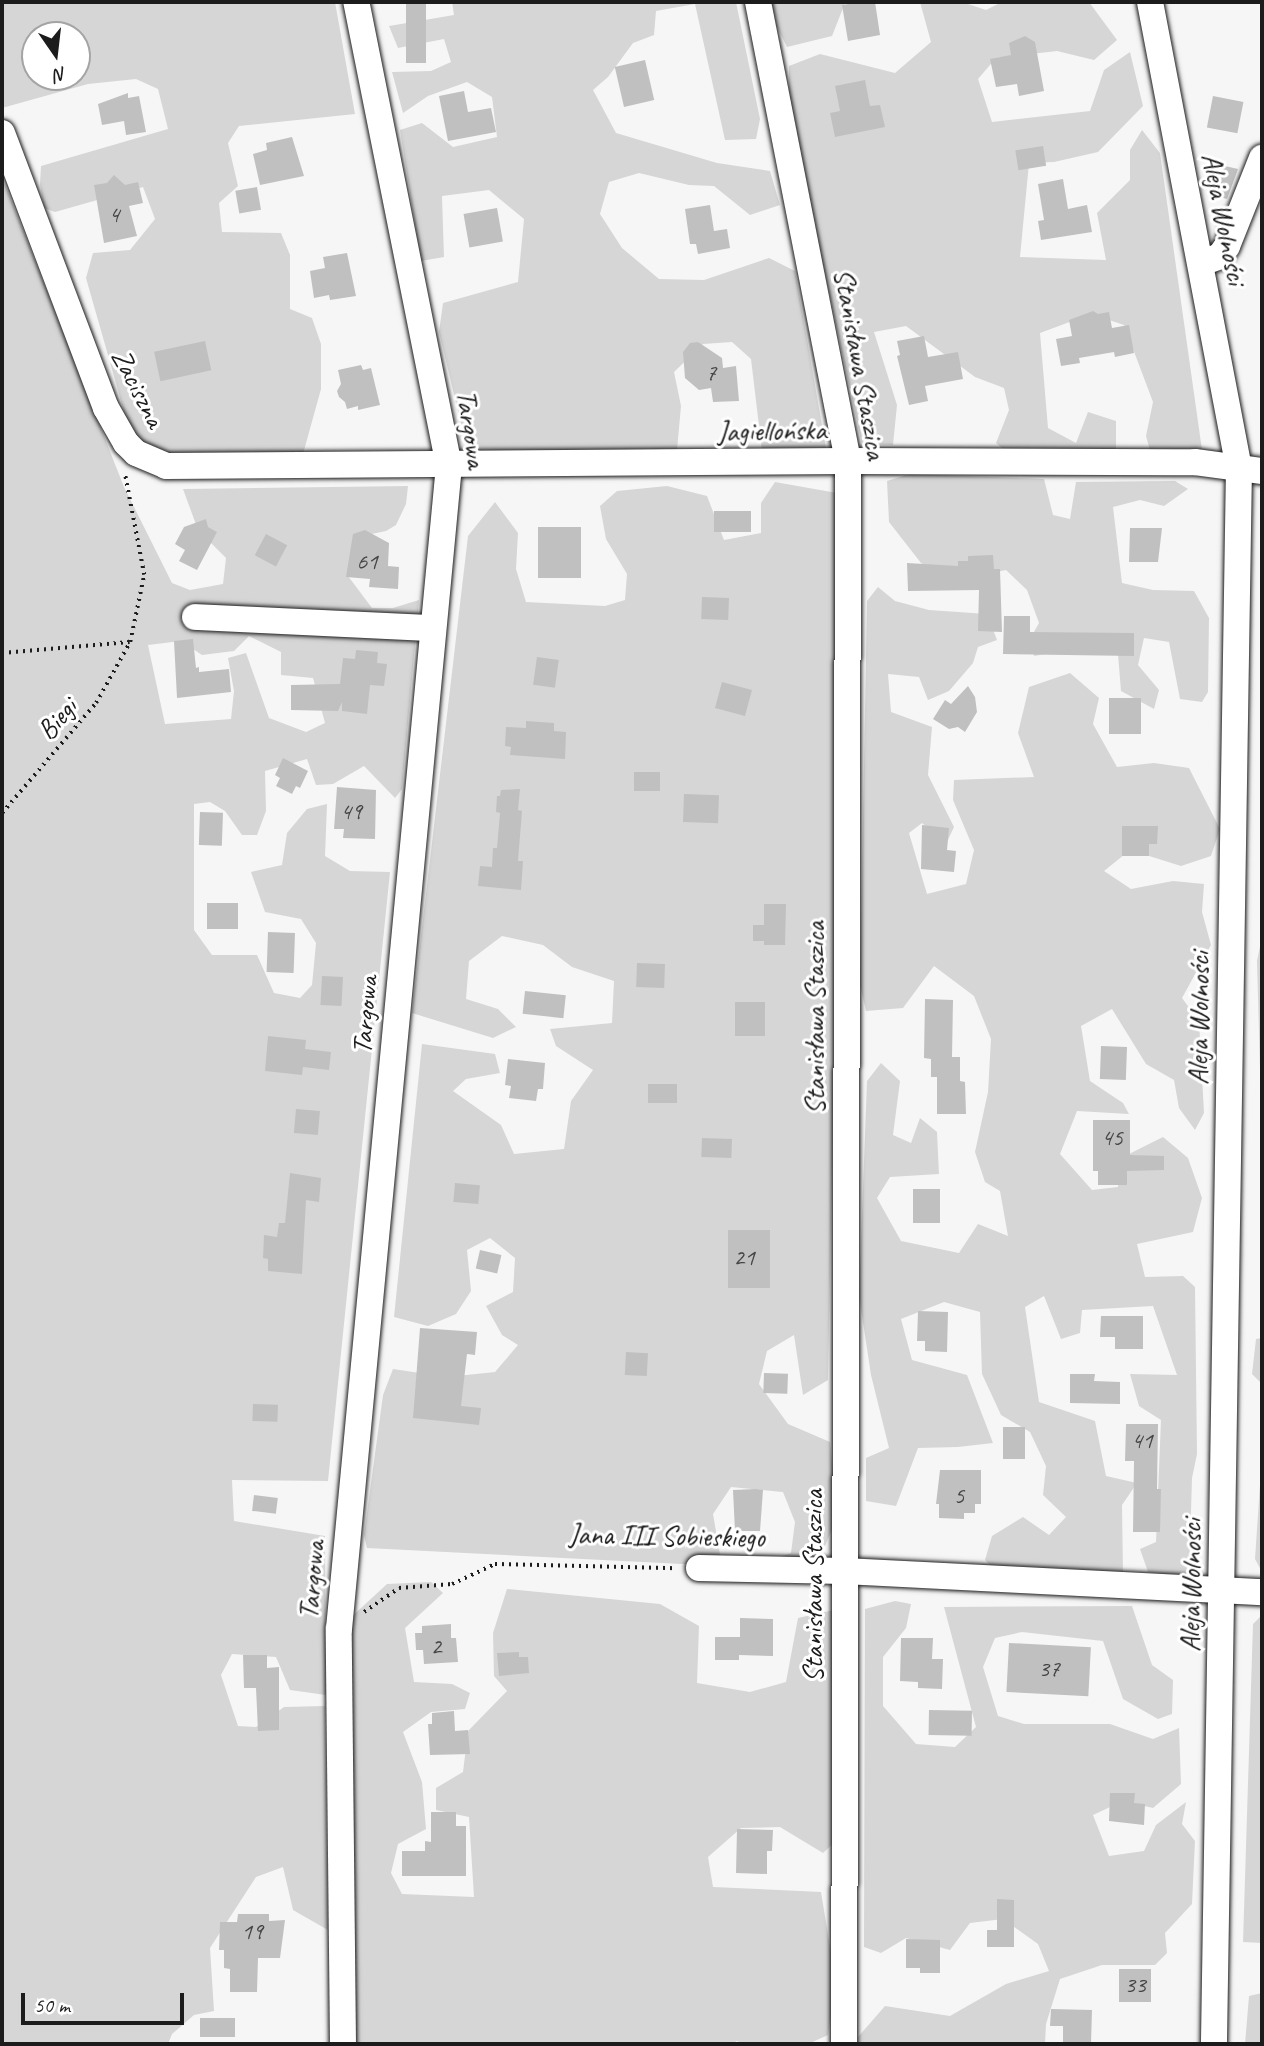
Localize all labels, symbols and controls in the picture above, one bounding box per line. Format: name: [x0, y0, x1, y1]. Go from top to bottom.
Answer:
north arrow: [21, 21, 91, 91]
text: N: [52, 61, 69, 88]
street label: Aleja Wolności: [1195, 150, 1253, 288]
house number: 4: [109, 201, 119, 229]
street label: Stanisława Staszica: [827, 265, 893, 463]
street label: Zaciszna: [104, 343, 172, 433]
house number: 7: [706, 359, 716, 387]
street label: Targowa: [449, 388, 493, 470]
street label: Jagiellońska: [717, 413, 827, 449]
house number: 61: [356, 548, 378, 576]
street label: Biegi: [30, 691, 84, 747]
house number: 49: [340, 798, 362, 826]
street label: Stanisława Staszica: [798, 921, 832, 1115]
street label: Aleja Wolności: [1181, 951, 1217, 1085]
street label: Targowa: [345, 974, 385, 1056]
house number: 45: [1101, 1124, 1123, 1152]
house number: 21: [733, 1244, 755, 1272]
house number: 41: [1131, 1427, 1153, 1455]
house number: 5: [954, 1482, 964, 1510]
street label: Stanisława Staszica: [796, 1489, 830, 1683]
street label: Jana III Sobieskiego: [569, 1517, 765, 1555]
street label: Aleja Wolności: [1173, 1518, 1209, 1652]
street label: Targowa: [292, 1539, 332, 1621]
house number: 2: [431, 1633, 441, 1661]
house number: 37: [1038, 1655, 1060, 1683]
house number: 19: [241, 1918, 263, 1946]
house number: 33: [1124, 1971, 1146, 1999]
scale bar: [24, 1980, 187, 2024]
text: 50 m: [34, 1992, 70, 2018]

